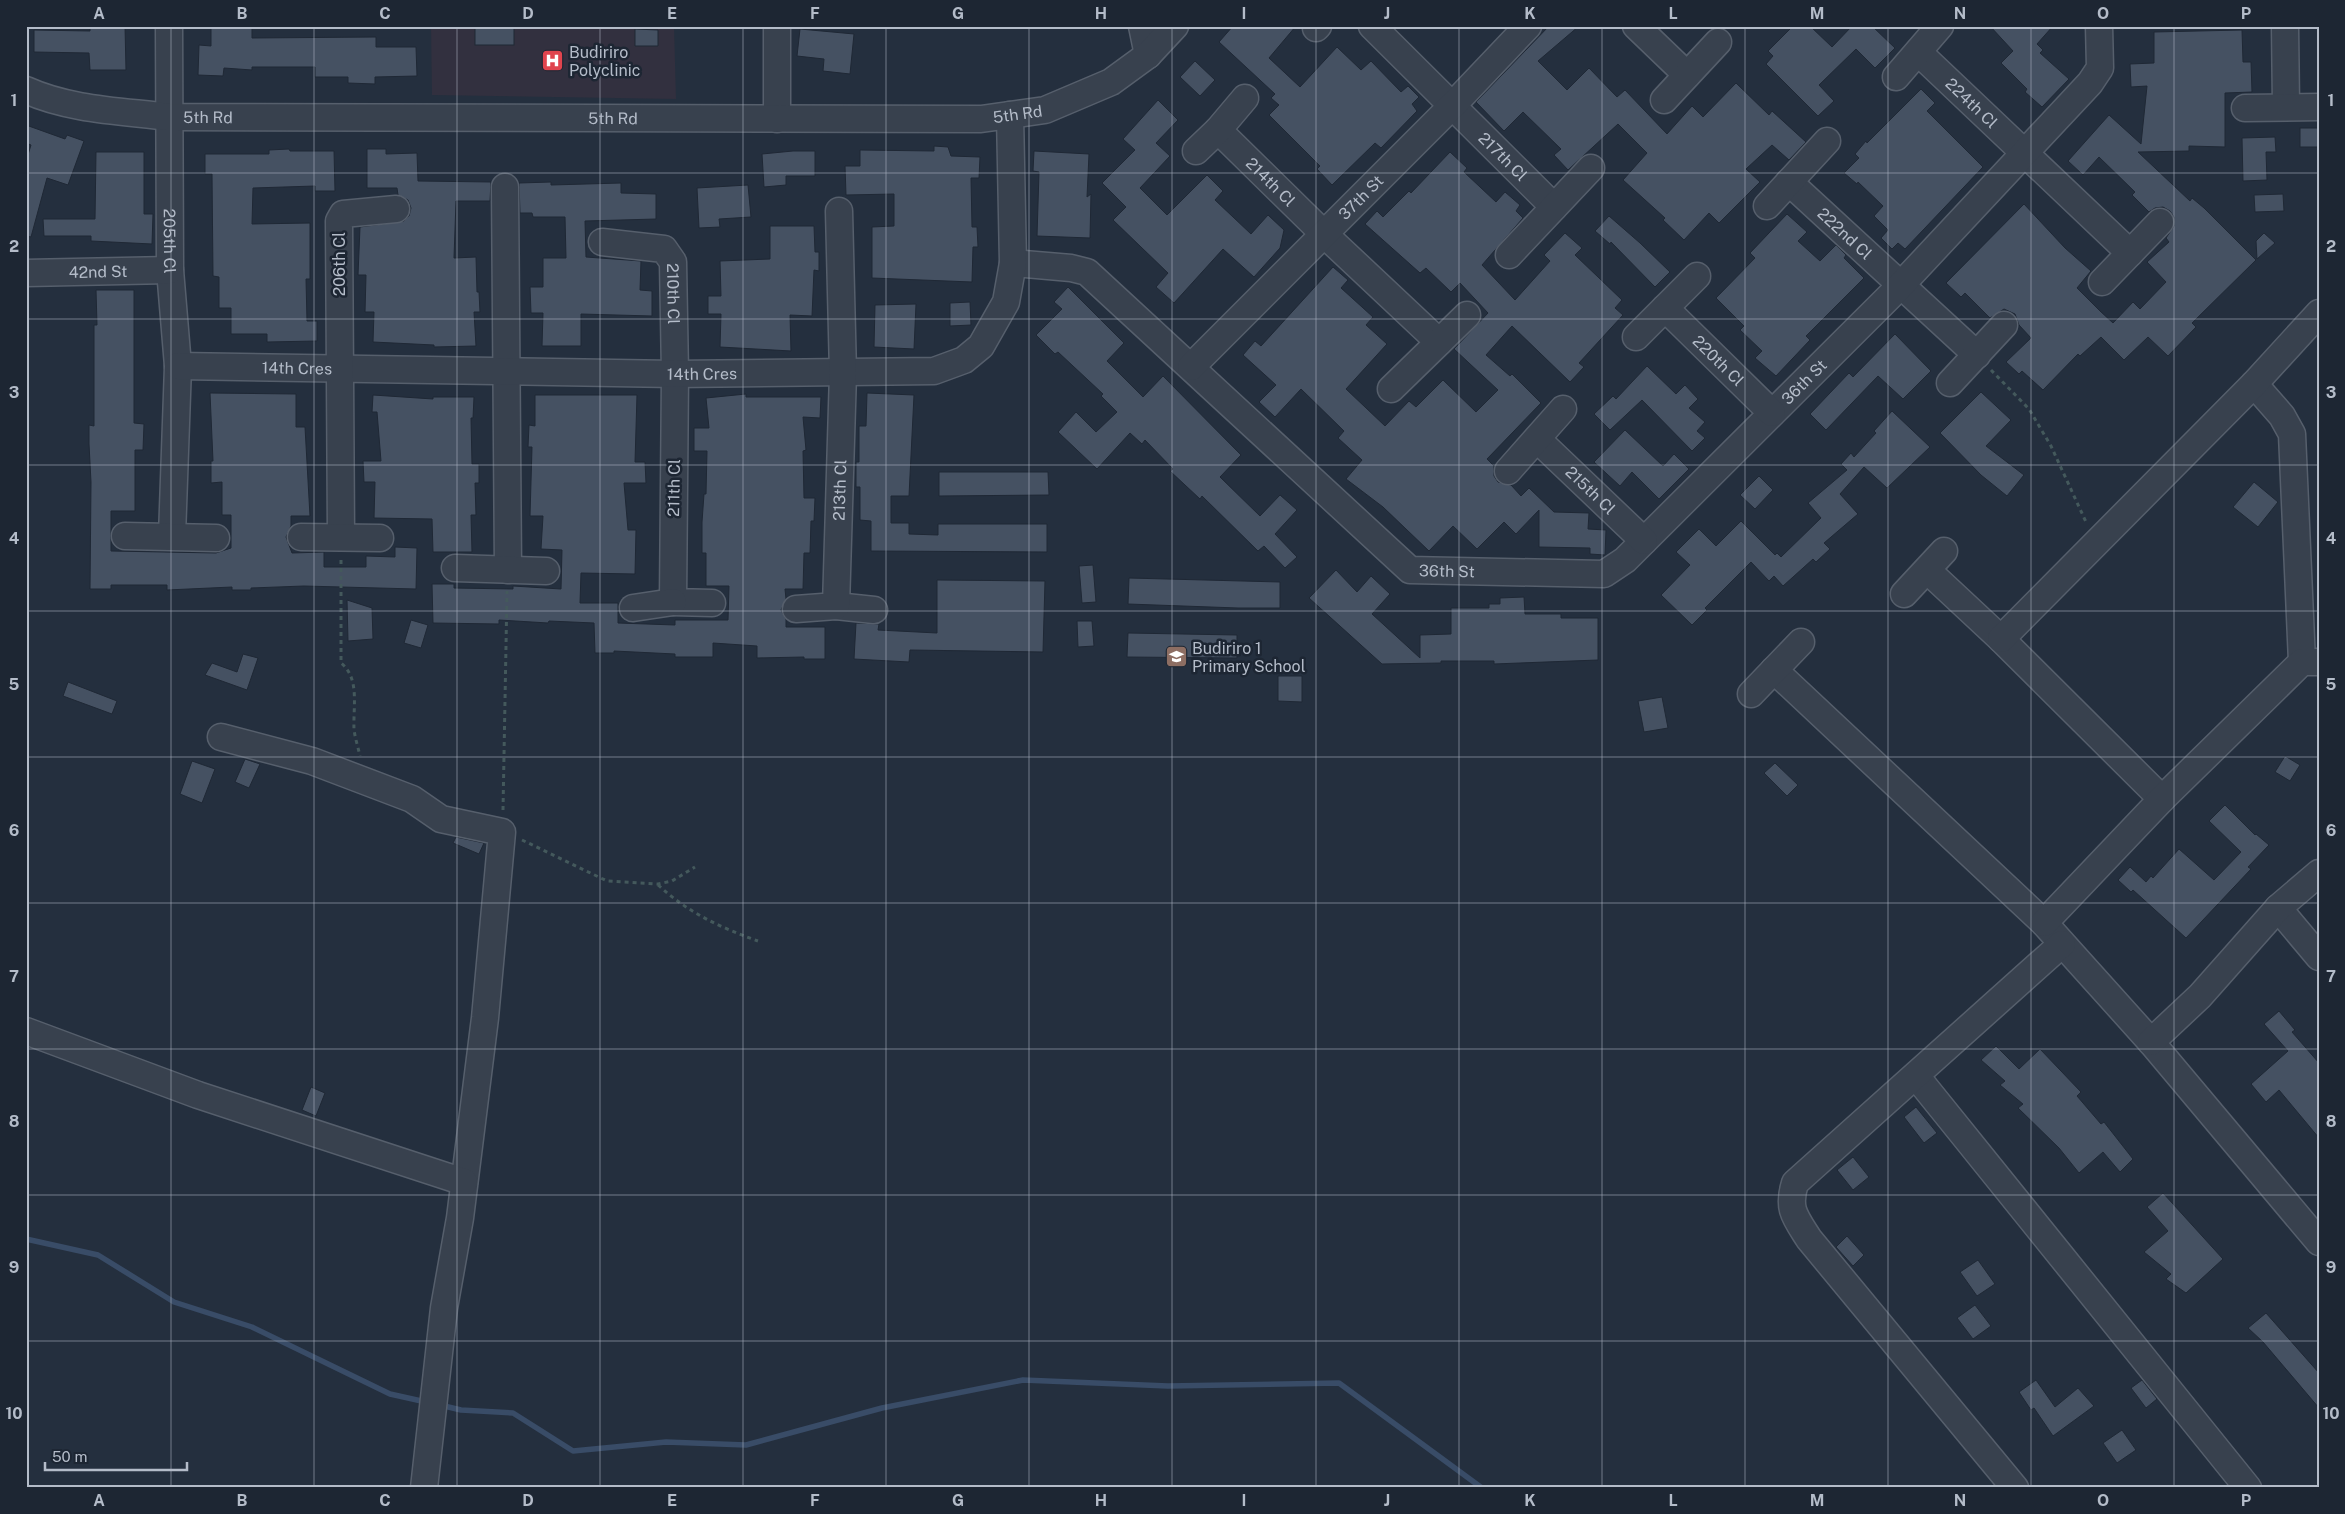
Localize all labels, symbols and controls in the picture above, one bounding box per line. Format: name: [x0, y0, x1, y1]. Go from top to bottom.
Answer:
text: A: [93, 4, 105, 23]
text: B: [237, 4, 248, 23]
text: C: [379, 4, 391, 23]
text: D: [522, 4, 534, 23]
text: E: [667, 4, 677, 23]
text: F: [810, 4, 820, 23]
text: G: [952, 4, 964, 23]
text: H: [1095, 4, 1107, 23]
text: I: [1242, 4, 1246, 23]
text: J: [1384, 4, 1390, 23]
text: K: [1524, 4, 1536, 23]
text: L: [1668, 4, 1678, 23]
text: M: [1810, 4, 1824, 23]
text: N: [1954, 4, 1966, 23]
text: O: [2097, 4, 2109, 23]
text: P: [2241, 4, 2251, 23]
place label: Budiriro Polyclinic: [569, 43, 640, 80]
hospital icon: Budiriro Polyclinic: [541, 49, 565, 73]
street label: 224th Cl: [1942, 74, 2002, 132]
text: 1: [11, 91, 17, 110]
text: 1: [2328, 91, 2334, 110]
street label: 5th Rd: [992, 101, 1043, 127]
street label: 5th Rd: [183, 108, 233, 127]
street label: 5th Rd: [588, 109, 638, 128]
street label: 217th Cl: [1475, 128, 1532, 185]
street label: 214th Cl: [1242, 154, 1299, 210]
street label: 37th St: [1334, 171, 1387, 224]
street label: 222nd Cl: [1814, 204, 1876, 263]
street label: 205th Cl: [160, 209, 180, 274]
street label: 206th Cl: [330, 232, 349, 296]
text: 2: [9, 237, 19, 256]
text: 2: [2326, 237, 2336, 256]
street label: 42nd St: [68, 261, 128, 282]
street label: 210th Cl: [664, 263, 684, 325]
street label: 220th Cl: [1689, 331, 1748, 390]
street label: 36th St: [1777, 355, 1830, 408]
street label: 14th Cres: [262, 358, 332, 378]
street label: 14th Cres: [667, 364, 737, 384]
text: 3: [9, 383, 19, 402]
text: 3: [2326, 383, 2336, 402]
street label: 211th Cl: [664, 459, 684, 517]
street label: 213th Cl: [829, 459, 850, 521]
street label: 215th Cl: [1562, 462, 1619, 518]
text: 4: [9, 529, 20, 548]
text: 4: [2326, 529, 2337, 548]
street label: 36th St: [1419, 561, 1475, 581]
place label: Budiriro 1 Primary School: [1192, 639, 1306, 676]
school or university icon: Budiriro 1 Primary School: [1164, 645, 1188, 669]
text: 5: [9, 675, 20, 694]
text: 5: [2326, 675, 2337, 694]
text: 6: [9, 821, 19, 840]
text: 6: [2326, 821, 2336, 840]
text: 7: [9, 967, 19, 986]
text: 7: [2326, 967, 2336, 986]
text: 8: [9, 1112, 20, 1131]
text: 8: [2326, 1112, 2337, 1131]
text: 9: [9, 1258, 19, 1277]
text: 9: [2326, 1258, 2336, 1277]
text: 10: [5, 1404, 23, 1423]
text: 10: [2322, 1404, 2340, 1423]
scale bar: [45, 1439, 188, 1471]
text: 50 m: [52, 1448, 87, 1465]
text: A: [93, 1491, 105, 1510]
text: B: [237, 1491, 248, 1510]
text: C: [379, 1491, 391, 1510]
text: D: [522, 1491, 534, 1510]
text: E: [667, 1491, 677, 1510]
text: F: [810, 1491, 820, 1510]
text: G: [952, 1491, 964, 1510]
text: H: [1095, 1491, 1107, 1510]
text: I: [1242, 1491, 1246, 1510]
text: J: [1384, 1491, 1390, 1510]
text: K: [1524, 1491, 1536, 1510]
text: L: [1668, 1491, 1678, 1510]
text: M: [1810, 1491, 1824, 1510]
text: N: [1954, 1491, 1966, 1510]
text: O: [2097, 1491, 2109, 1510]
text: P: [2241, 1491, 2251, 1510]

